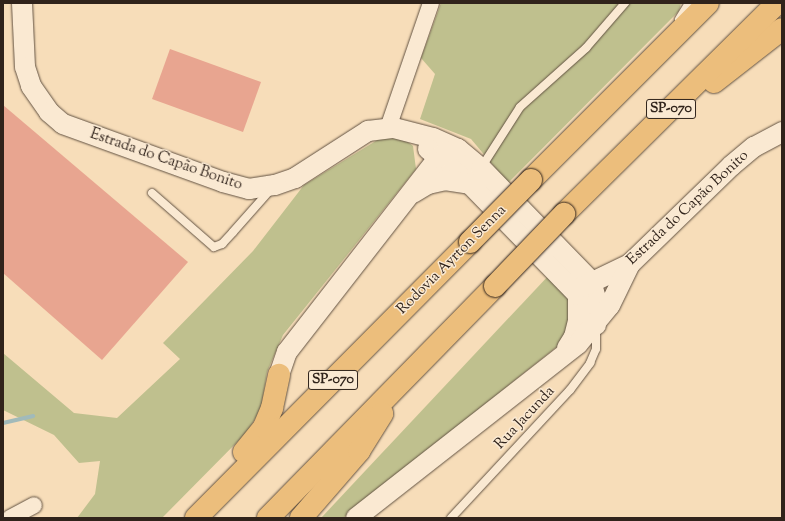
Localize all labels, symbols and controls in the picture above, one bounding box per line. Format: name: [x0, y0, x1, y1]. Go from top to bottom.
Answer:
road number: SP-070: [646, 97, 696, 121]
street label: Estrada do Capão Bonito: [88, 125, 244, 195]
street label: Estrada do Capão Bonito: [623, 147, 753, 269]
street label: Rodovia Ayrton Senna: [394, 202, 510, 318]
road number: SP-070: [308, 368, 358, 392]
street label: Rua Jacunda: [491, 383, 559, 453]

